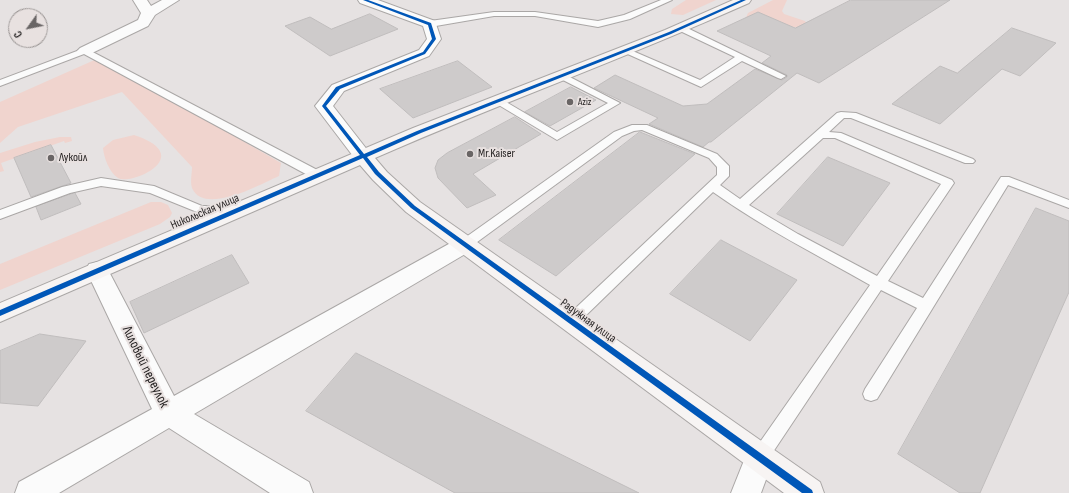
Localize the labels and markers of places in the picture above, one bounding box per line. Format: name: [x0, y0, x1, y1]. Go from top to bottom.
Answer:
place label: Aziz: [578, 96, 591, 108]
marker: Aziz: [565, 97, 575, 107]
place label: Mr.Kaiser: [478, 147, 515, 161]
marker: Mr.Kaiser: [465, 149, 475, 159]
place label: Лукойл: [59, 151, 87, 165]
marker: Лукойл: [46, 153, 56, 163]

